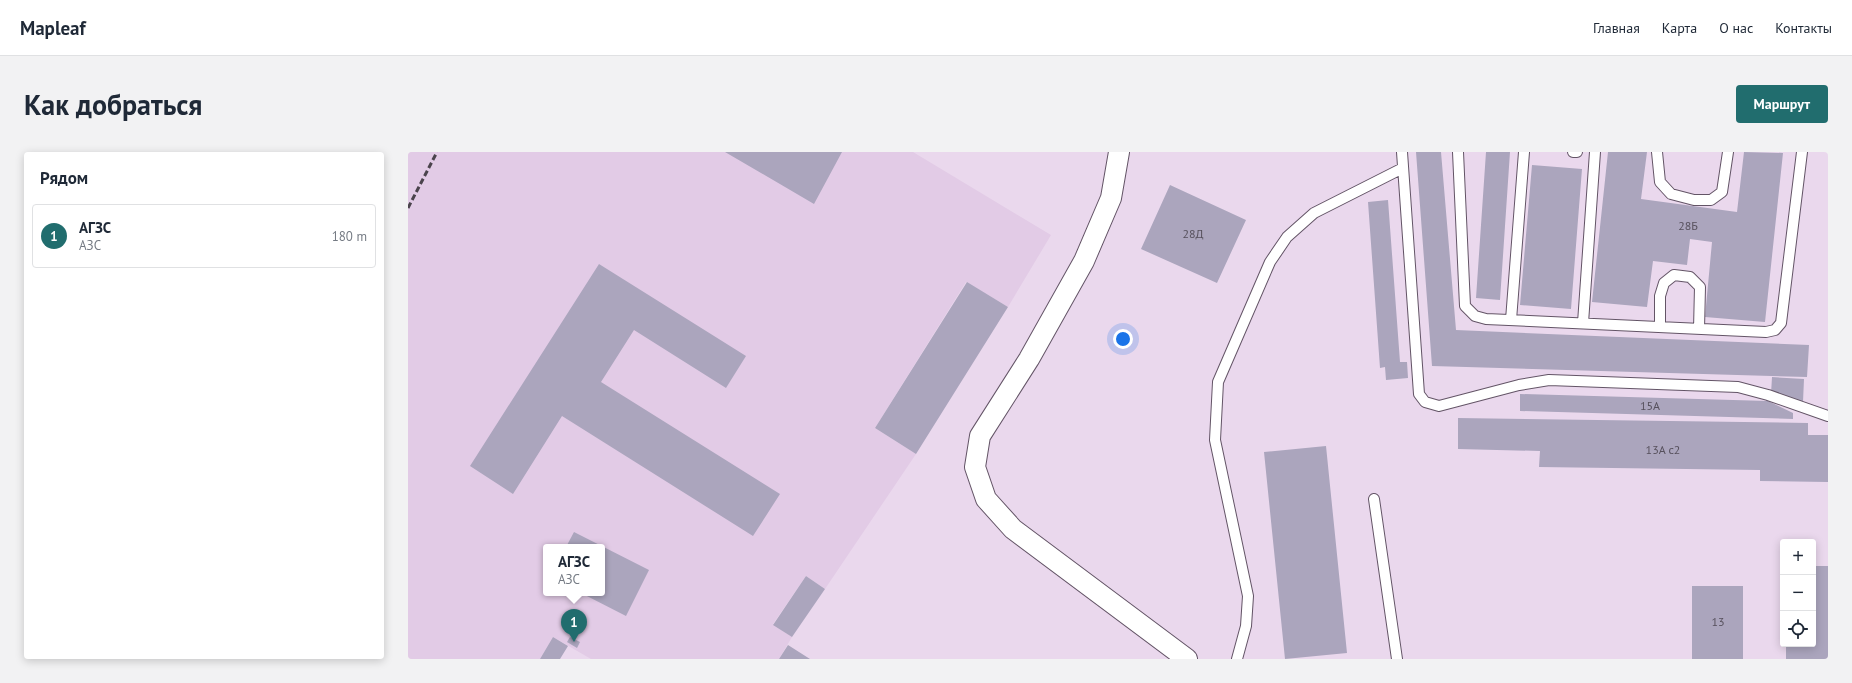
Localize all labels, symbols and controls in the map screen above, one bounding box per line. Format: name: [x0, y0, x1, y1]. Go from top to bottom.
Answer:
text: Mapleaf: [20, 16, 86, 40]
text: Главная: [1593, 19, 1640, 37]
text: Карта: [1662, 19, 1697, 37]
text: О нас: [1719, 19, 1753, 37]
text: Контакты: [1775, 19, 1832, 37]
button: Маршрут: [1736, 85, 1828, 123]
text: Как добраться: [24, 86, 202, 123]
text: Рядом: [40, 167, 88, 189]
text: АГЗС: [79, 218, 111, 237]
house number: 28Б: [1678, 218, 1698, 233]
house number: 28Д: [1182, 226, 1204, 241]
text: 1: [50, 228, 58, 245]
text: 180 m: [332, 228, 367, 245]
text: АЗС: [79, 237, 101, 254]
your location: [1113, 329, 1133, 349]
house number: 15А: [1640, 398, 1660, 413]
house number: 13А с2: [1646, 442, 1680, 457]
map controls: [1780, 539, 1816, 647]
button: +: [1780, 539, 1816, 575]
popup: [543, 544, 605, 596]
text: АГЗС: [558, 552, 590, 571]
text: АЗС: [558, 571, 580, 588]
button: −: [1780, 575, 1816, 611]
pin: 1: [561, 609, 587, 642]
button: locate: [1780, 611, 1816, 647]
house number: 13: [1711, 614, 1725, 629]

